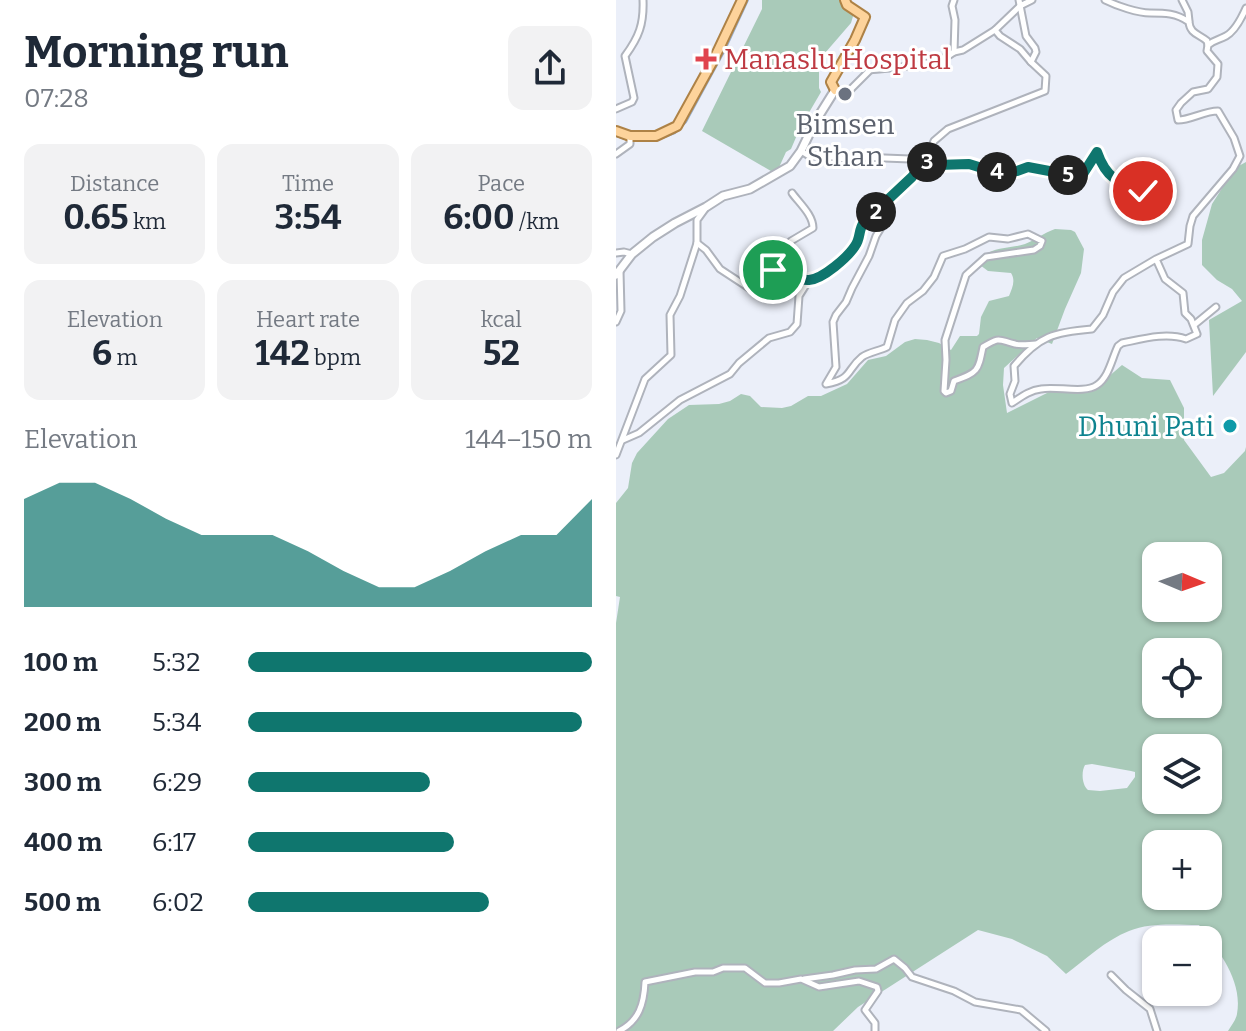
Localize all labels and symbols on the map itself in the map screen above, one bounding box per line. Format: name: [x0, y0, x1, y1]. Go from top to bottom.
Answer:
place label: Manaslu Hospital: [724, 43, 951, 76]
marker: Manaslu Hospital: [695, 48, 717, 70]
marker: Bimsen Sthan: [836, 85, 854, 103]
place label: Bimsen Sthan: [796, 108, 895, 173]
pin: 3: [907, 142, 947, 182]
pin: 4: [977, 152, 1017, 192]
pin: 5: [1048, 155, 1088, 195]
pin: [1109, 157, 1177, 225]
pin: 2: [856, 192, 896, 232]
pin: [739, 236, 807, 304]
place label: Dhuni Pati: [1078, 410, 1214, 443]
marker: Dhuni Pati: [1221, 417, 1239, 435]
north arrow: [1142, 542, 1222, 622]

